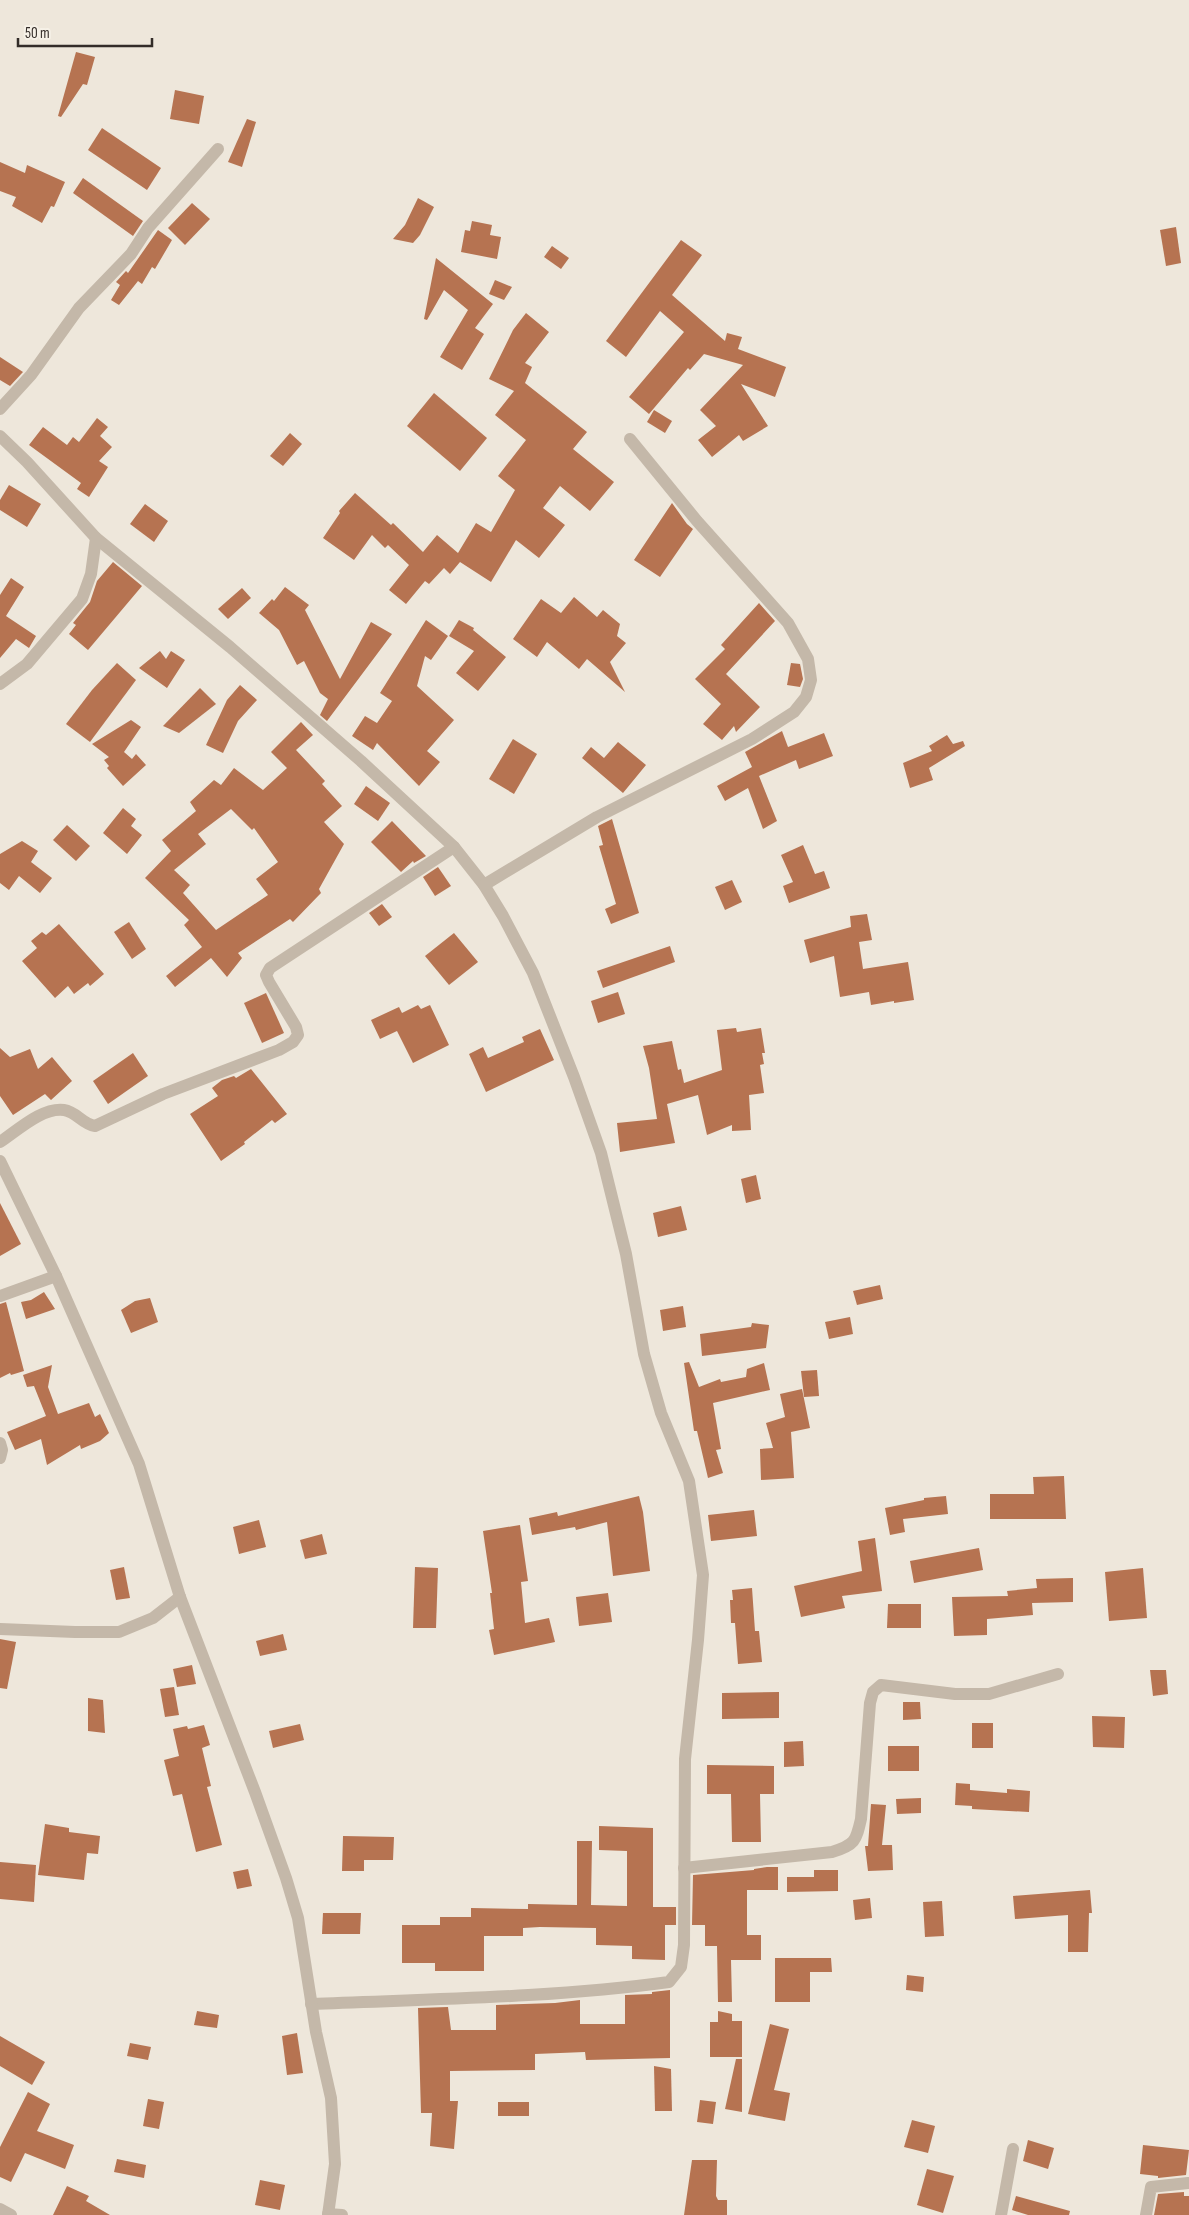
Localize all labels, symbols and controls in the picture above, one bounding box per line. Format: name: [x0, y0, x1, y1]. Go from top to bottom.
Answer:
scale bar: [18, 15, 151, 47]
text: 50 m: [25, 24, 50, 43]

